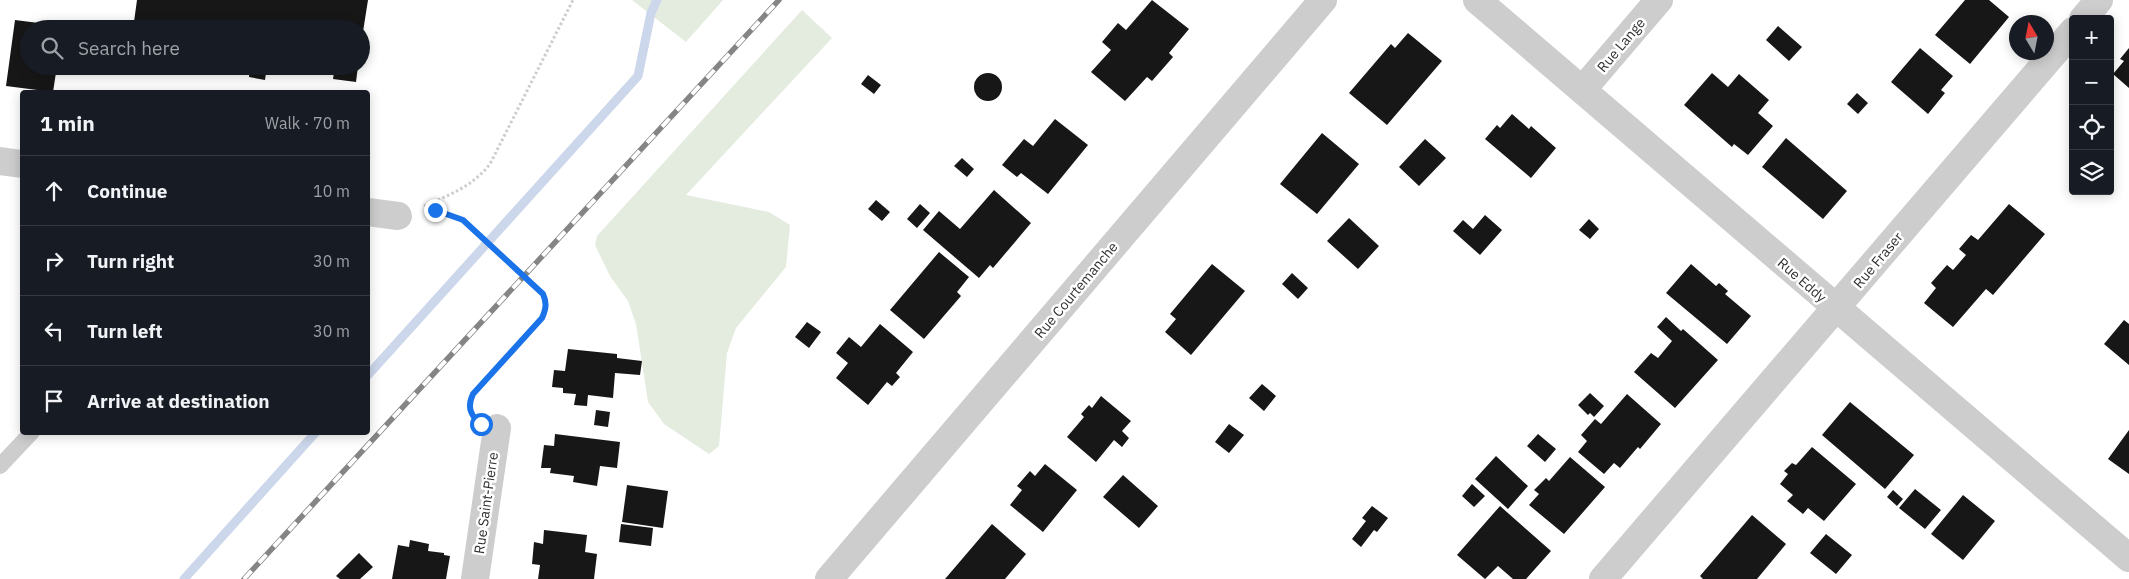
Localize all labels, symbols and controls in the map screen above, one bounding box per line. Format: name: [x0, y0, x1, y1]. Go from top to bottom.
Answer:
street label: Rue Lange: [1593, 14, 1649, 76]
north arrow: [2009, 15, 2054, 60]
map controls: [2069, 15, 2114, 195]
button: +: [2069, 15, 2114, 60]
search box: [20, 20, 370, 75]
icon: search: [38, 34, 66, 62]
text: Search here: [78, 36, 180, 60]
button: −: [2069, 60, 2114, 105]
button: locate: [2069, 105, 2114, 150]
text: 1 min: [40, 109, 95, 137]
text: Walk · 70 m: [265, 113, 350, 133]
button: layers: [2069, 150, 2114, 195]
icon: ahead: [40, 177, 68, 205]
text: Continue: [87, 179, 167, 203]
text: 10 m: [313, 181, 350, 201]
route end: [424, 199, 447, 222]
street label: Rue Fraser: [1849, 228, 1907, 292]
street label: Rue Courtemanche: [1030, 238, 1122, 342]
icon: right: [40, 247, 68, 275]
text: Turn right: [87, 249, 174, 273]
text: 30 m: [313, 251, 350, 271]
street label: Rue Eddy: [1774, 254, 1830, 306]
icon: left: [40, 317, 68, 345]
text: Turn left: [87, 319, 163, 343]
text: 30 m: [313, 321, 350, 341]
icon: arrive: [40, 387, 68, 415]
text: Arrive at destination: [87, 389, 270, 413]
route start: [470, 413, 493, 436]
street label: Rue Saint-Pierre: [470, 451, 502, 555]

